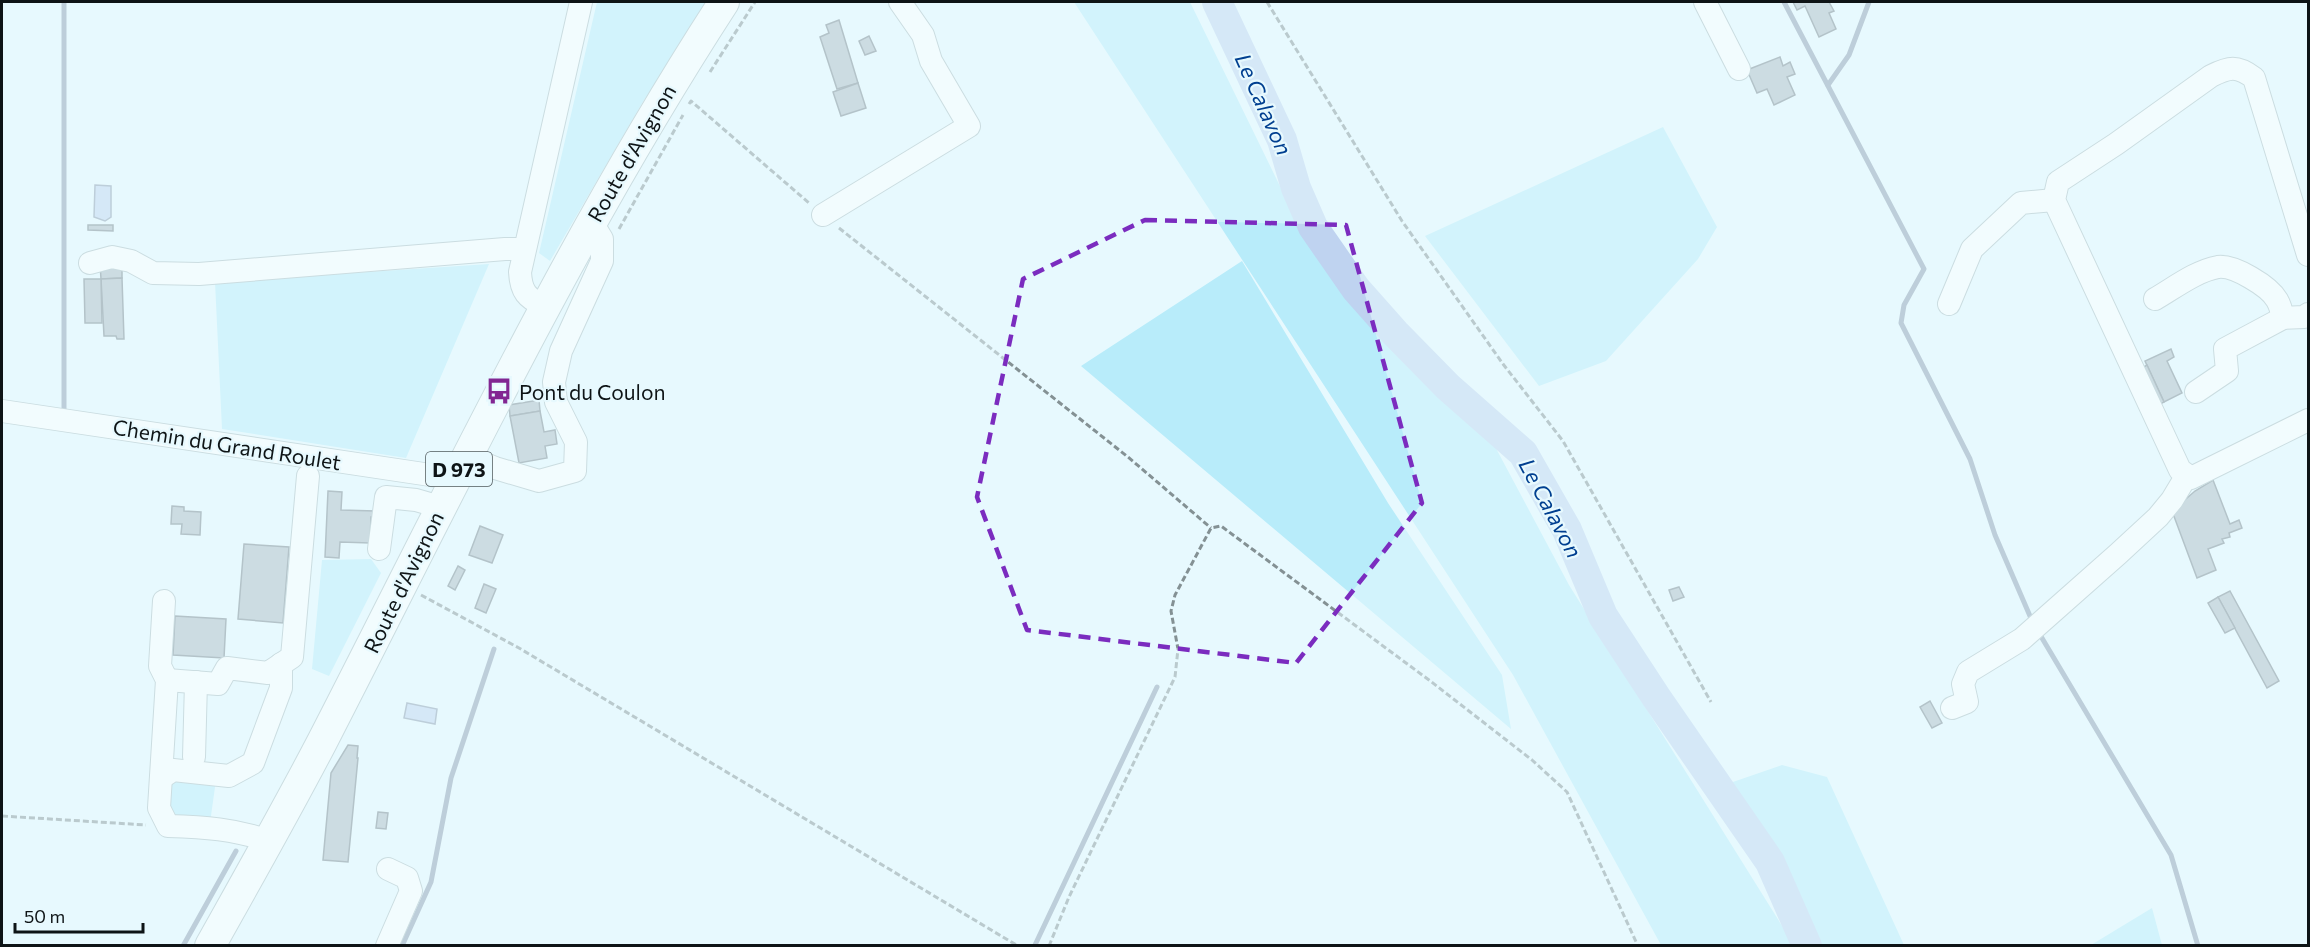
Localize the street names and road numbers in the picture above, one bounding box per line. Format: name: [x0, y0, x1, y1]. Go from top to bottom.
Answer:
street label: Route d'Avignon: [582, 80, 680, 226]
street label: Chemin du Grand Roulet: [111, 414, 343, 474]
road number: D 973: [426, 452, 492, 486]
street label: Route d'Avignon: [358, 507, 448, 657]

